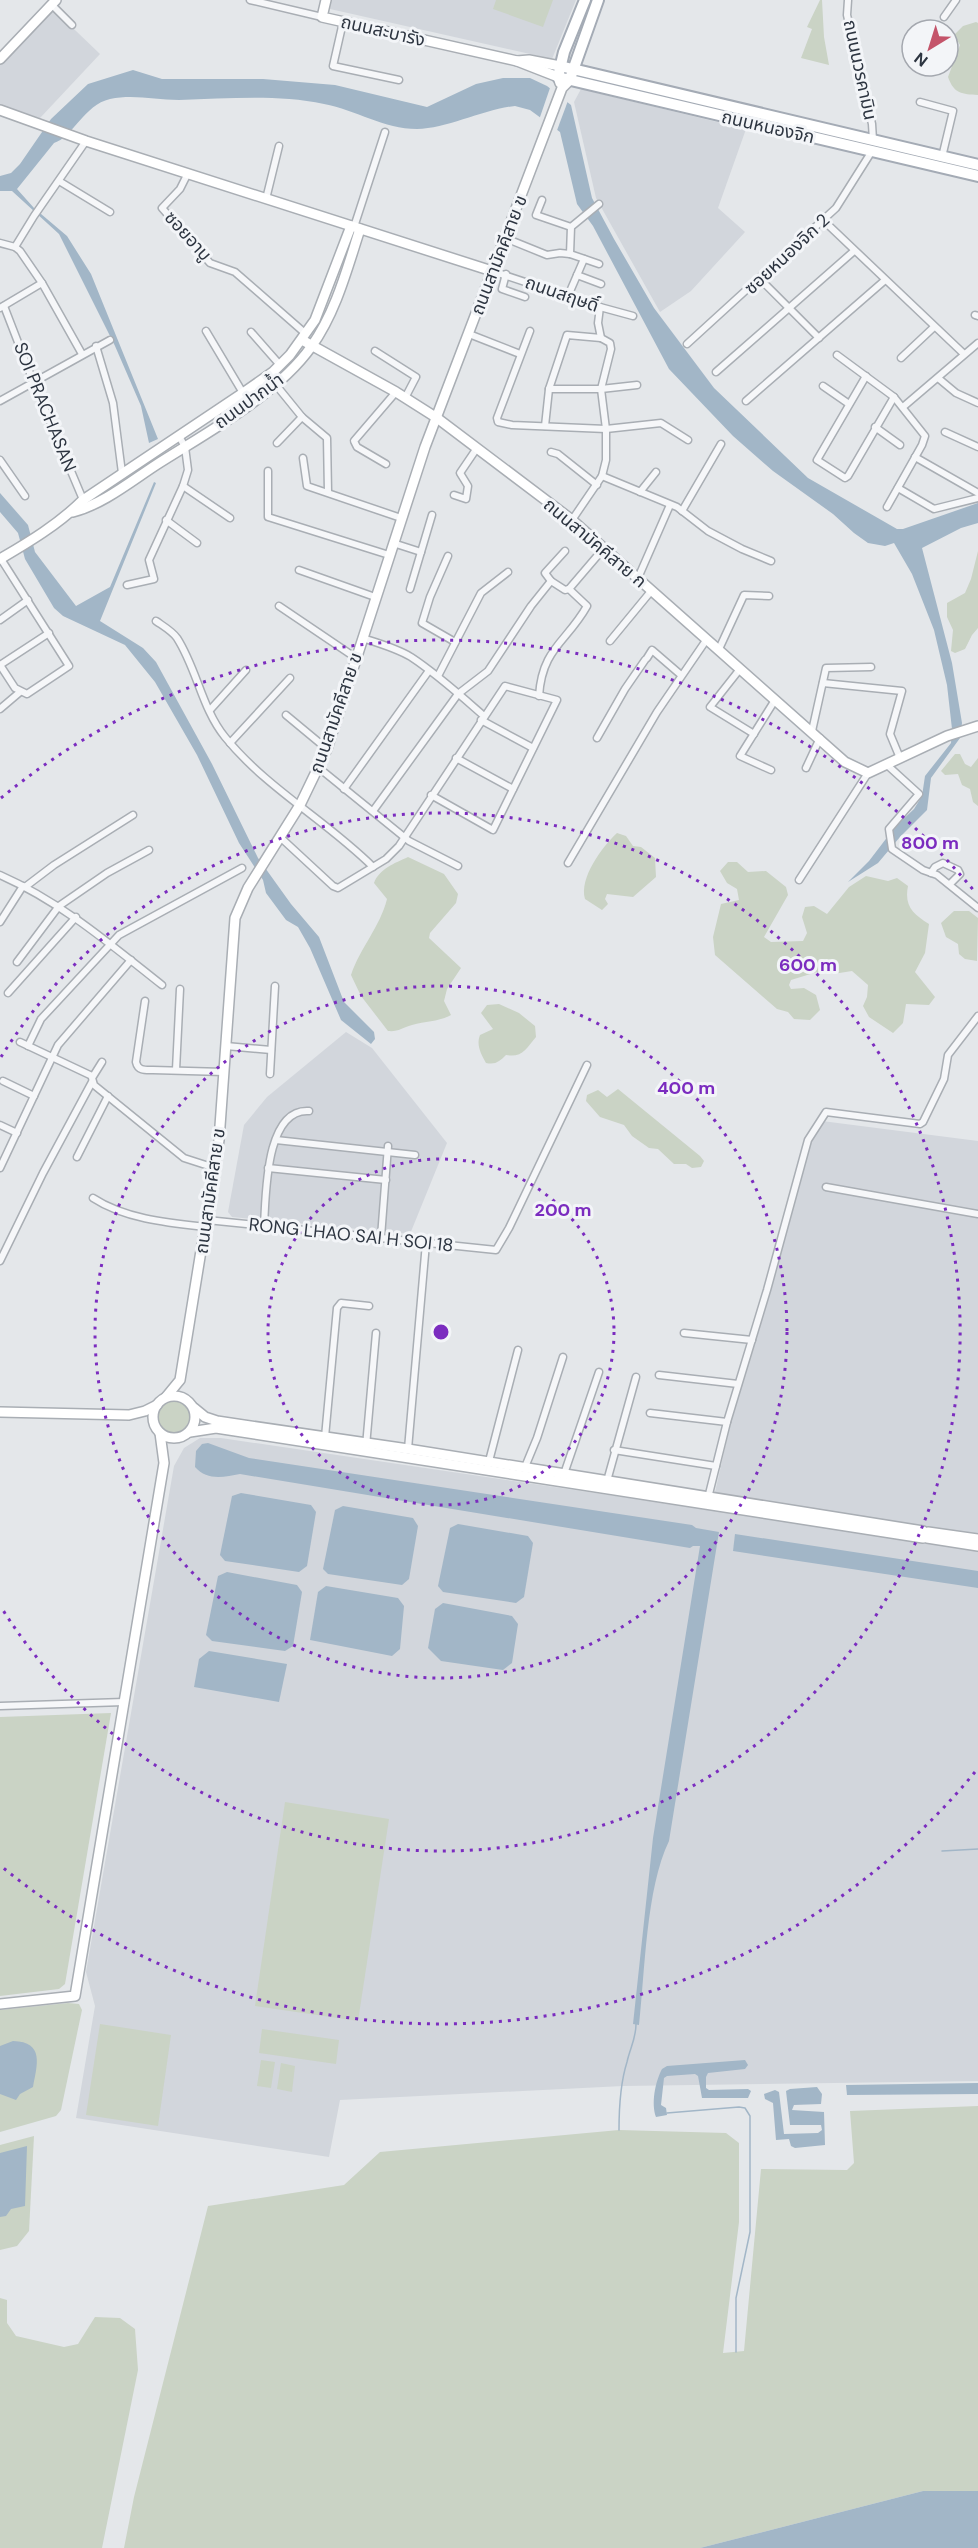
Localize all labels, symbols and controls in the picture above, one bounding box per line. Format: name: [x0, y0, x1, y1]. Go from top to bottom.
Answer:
street label: ถนนสะบารัง: [338, 10, 428, 52]
street label: ถนนนวรคามิน: [838, 18, 882, 122]
north arrow: [900, 18, 960, 78]
text: N: [910, 48, 932, 71]
street label: ถนนหนองจิก: [719, 105, 817, 149]
street label: ถนนสามัคคีสาย ข: [465, 192, 533, 318]
street label: ซอยอาบู: [159, 206, 217, 266]
street label: ซอยหนองจิก 2: [739, 208, 835, 300]
street label: ถนนสฤษดิ์: [522, 270, 602, 318]
street label: SOI PRACHASAN: [8, 339, 82, 475]
street label: ถนนปากน้ำ: [209, 367, 289, 434]
street label: ถนนสามัคคีสาย ก: [538, 493, 652, 593]
street label: ถนนสามัคคีสาย ข: [304, 649, 368, 777]
text: 800 m: [901, 831, 959, 855]
text: 600 m: [779, 953, 837, 977]
text: 400 m: [657, 1076, 715, 1100]
street label: ถนนสามัคคีสาย ข: [189, 1127, 231, 1255]
text: 200 m: [535, 1198, 591, 1222]
street label: RONG LHAO SAI H SOI 18: [248, 1212, 454, 1258]
centre of rings: [431, 1322, 451, 1342]

